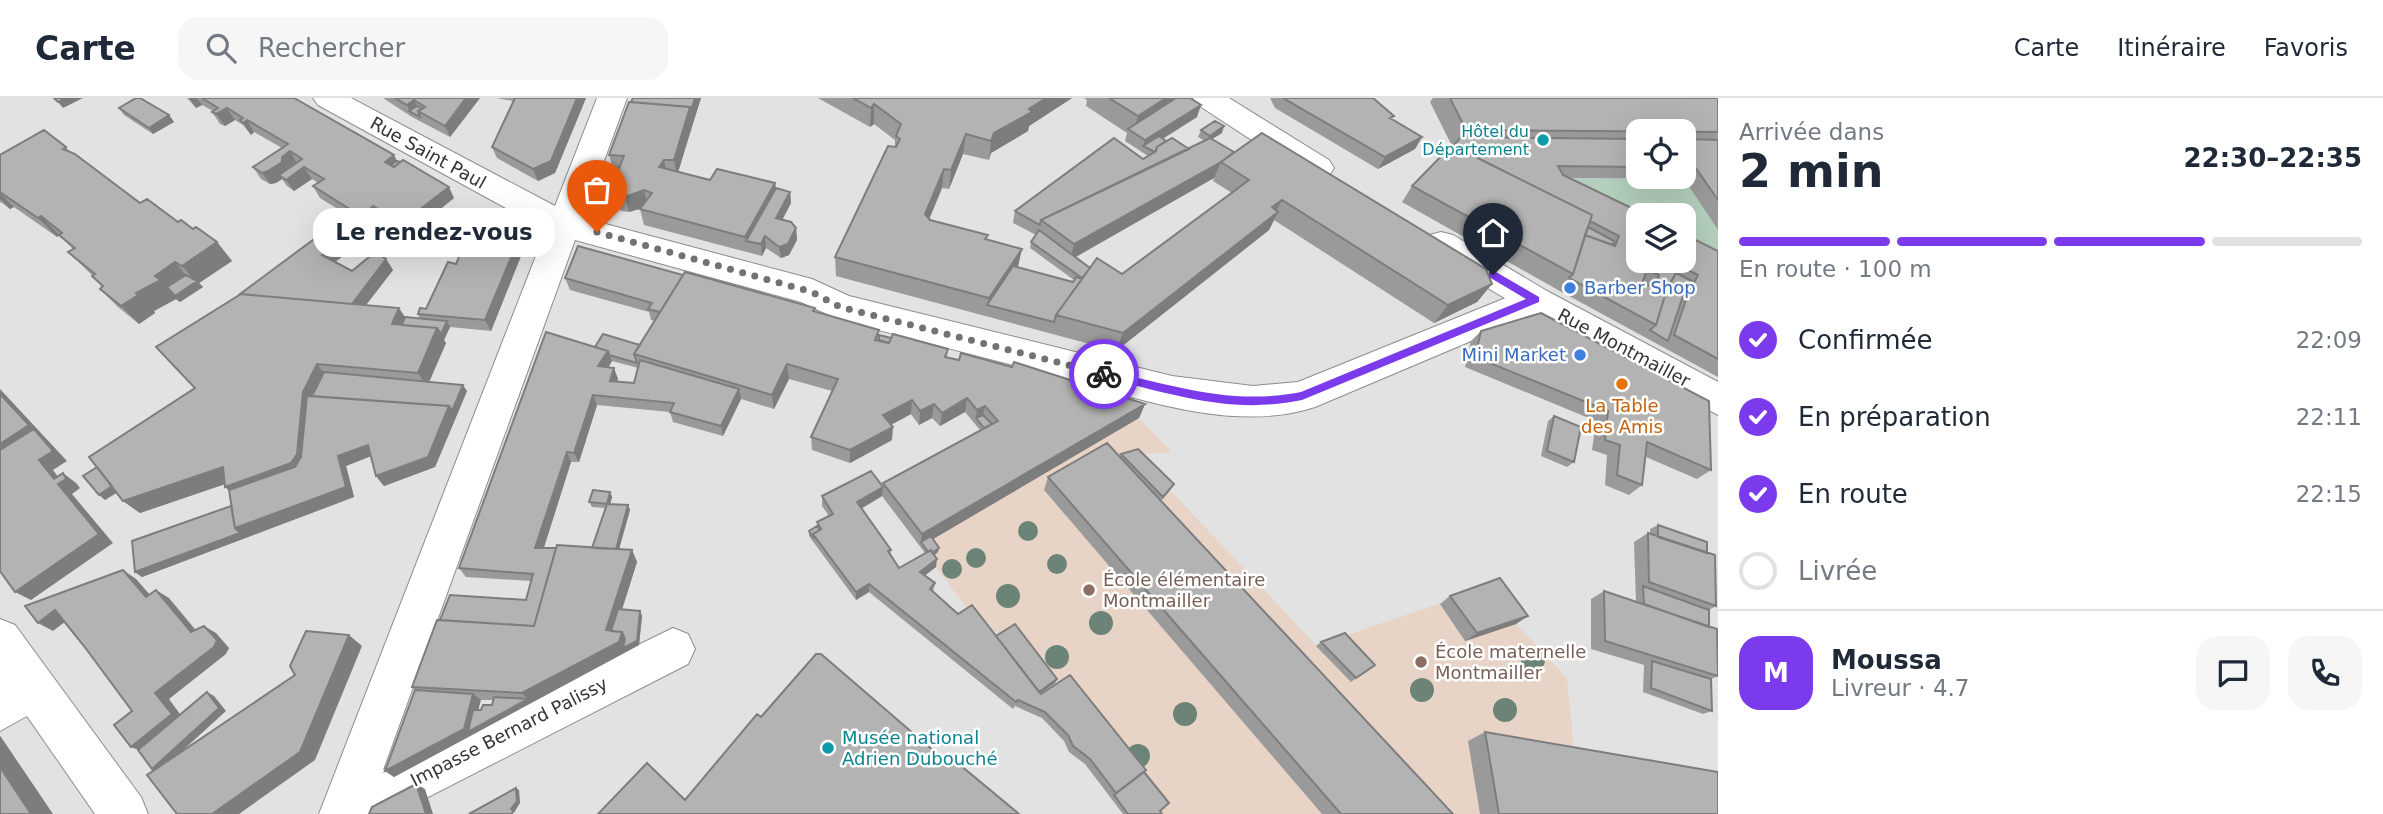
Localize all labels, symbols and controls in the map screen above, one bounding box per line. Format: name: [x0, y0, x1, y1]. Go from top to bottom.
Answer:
search box: [178, 17, 668, 80]
text: Carte: [35, 29, 136, 68]
icon: search: [202, 29, 240, 67]
text: Rechercher: [258, 33, 405, 63]
text: Carte: [2014, 34, 2079, 62]
text: Itinéraire: [2117, 34, 2226, 62]
text: Favoris: [2264, 34, 2348, 62]
street label: Rue Saint Paul: [367, 112, 490, 193]
map controls: [1626, 119, 1696, 273]
button: locate: [1626, 119, 1696, 189]
text: Arrivée dans: [1739, 119, 1884, 145]
place label: Hôtel du Département: [1422, 122, 1529, 159]
marker: Hôtel du Département: [1535, 132, 1551, 148]
text: 22:30–22:35: [2183, 143, 2362, 173]
text: 2 min: [1739, 144, 1883, 198]
pin: [567, 160, 627, 232]
icon: bag: [578, 171, 616, 209]
pin: [1463, 203, 1523, 275]
button: layers: [1626, 203, 1696, 273]
callout: Le rendez-vous: [314, 208, 555, 256]
icon: home: [1474, 214, 1512, 252]
text: Le rendez-vous: [335, 219, 533, 245]
text: En route · 100 m: [1739, 256, 1932, 282]
place label: Barber Shop: [1584, 277, 1696, 298]
marker: Barber Shop: [1562, 280, 1578, 296]
street label: Rue Montmailler: [1554, 304, 1695, 392]
icon: check: [1739, 321, 1777, 359]
text: Confirmée: [1798, 325, 1932, 355]
text: 22:09: [2296, 327, 2362, 353]
courier: [1069, 339, 1139, 409]
place label: Mini Market: [1461, 344, 1566, 365]
marker: Mini Market: [1572, 347, 1588, 363]
icon: bike: [1085, 355, 1123, 393]
marker: La Table des Amis: [1614, 376, 1630, 392]
place label: La Table des Amis: [1581, 395, 1663, 437]
icon: check: [1739, 398, 1777, 436]
text: En préparation: [1798, 402, 1991, 432]
text: 22:11: [2296, 404, 2362, 430]
icon: check: [1739, 475, 1777, 513]
text: En route: [1798, 479, 1908, 509]
text: 22:15: [2296, 481, 2362, 507]
text: Livrée: [1798, 556, 1877, 586]
place label: École élémentaire Montmailler: [1103, 569, 1265, 611]
marker: École élémentaire Montmailler: [1081, 582, 1097, 598]
button: chat: [2196, 636, 2270, 710]
button: phone: [2288, 636, 2362, 710]
place label: École maternelle Montmailler: [1435, 641, 1586, 683]
text: Moussa: [1831, 645, 1942, 675]
marker: École maternelle Montmailler: [1413, 654, 1429, 670]
text: M: [1763, 658, 1789, 688]
street label: Impasse Bernard Palissy: [407, 672, 611, 791]
text: Livreur · 4.7: [1831, 675, 1969, 701]
place label: Musée national Adrien Dubouché: [842, 727, 998, 769]
marker: Musée national Adrien Dubouché: [820, 740, 836, 756]

